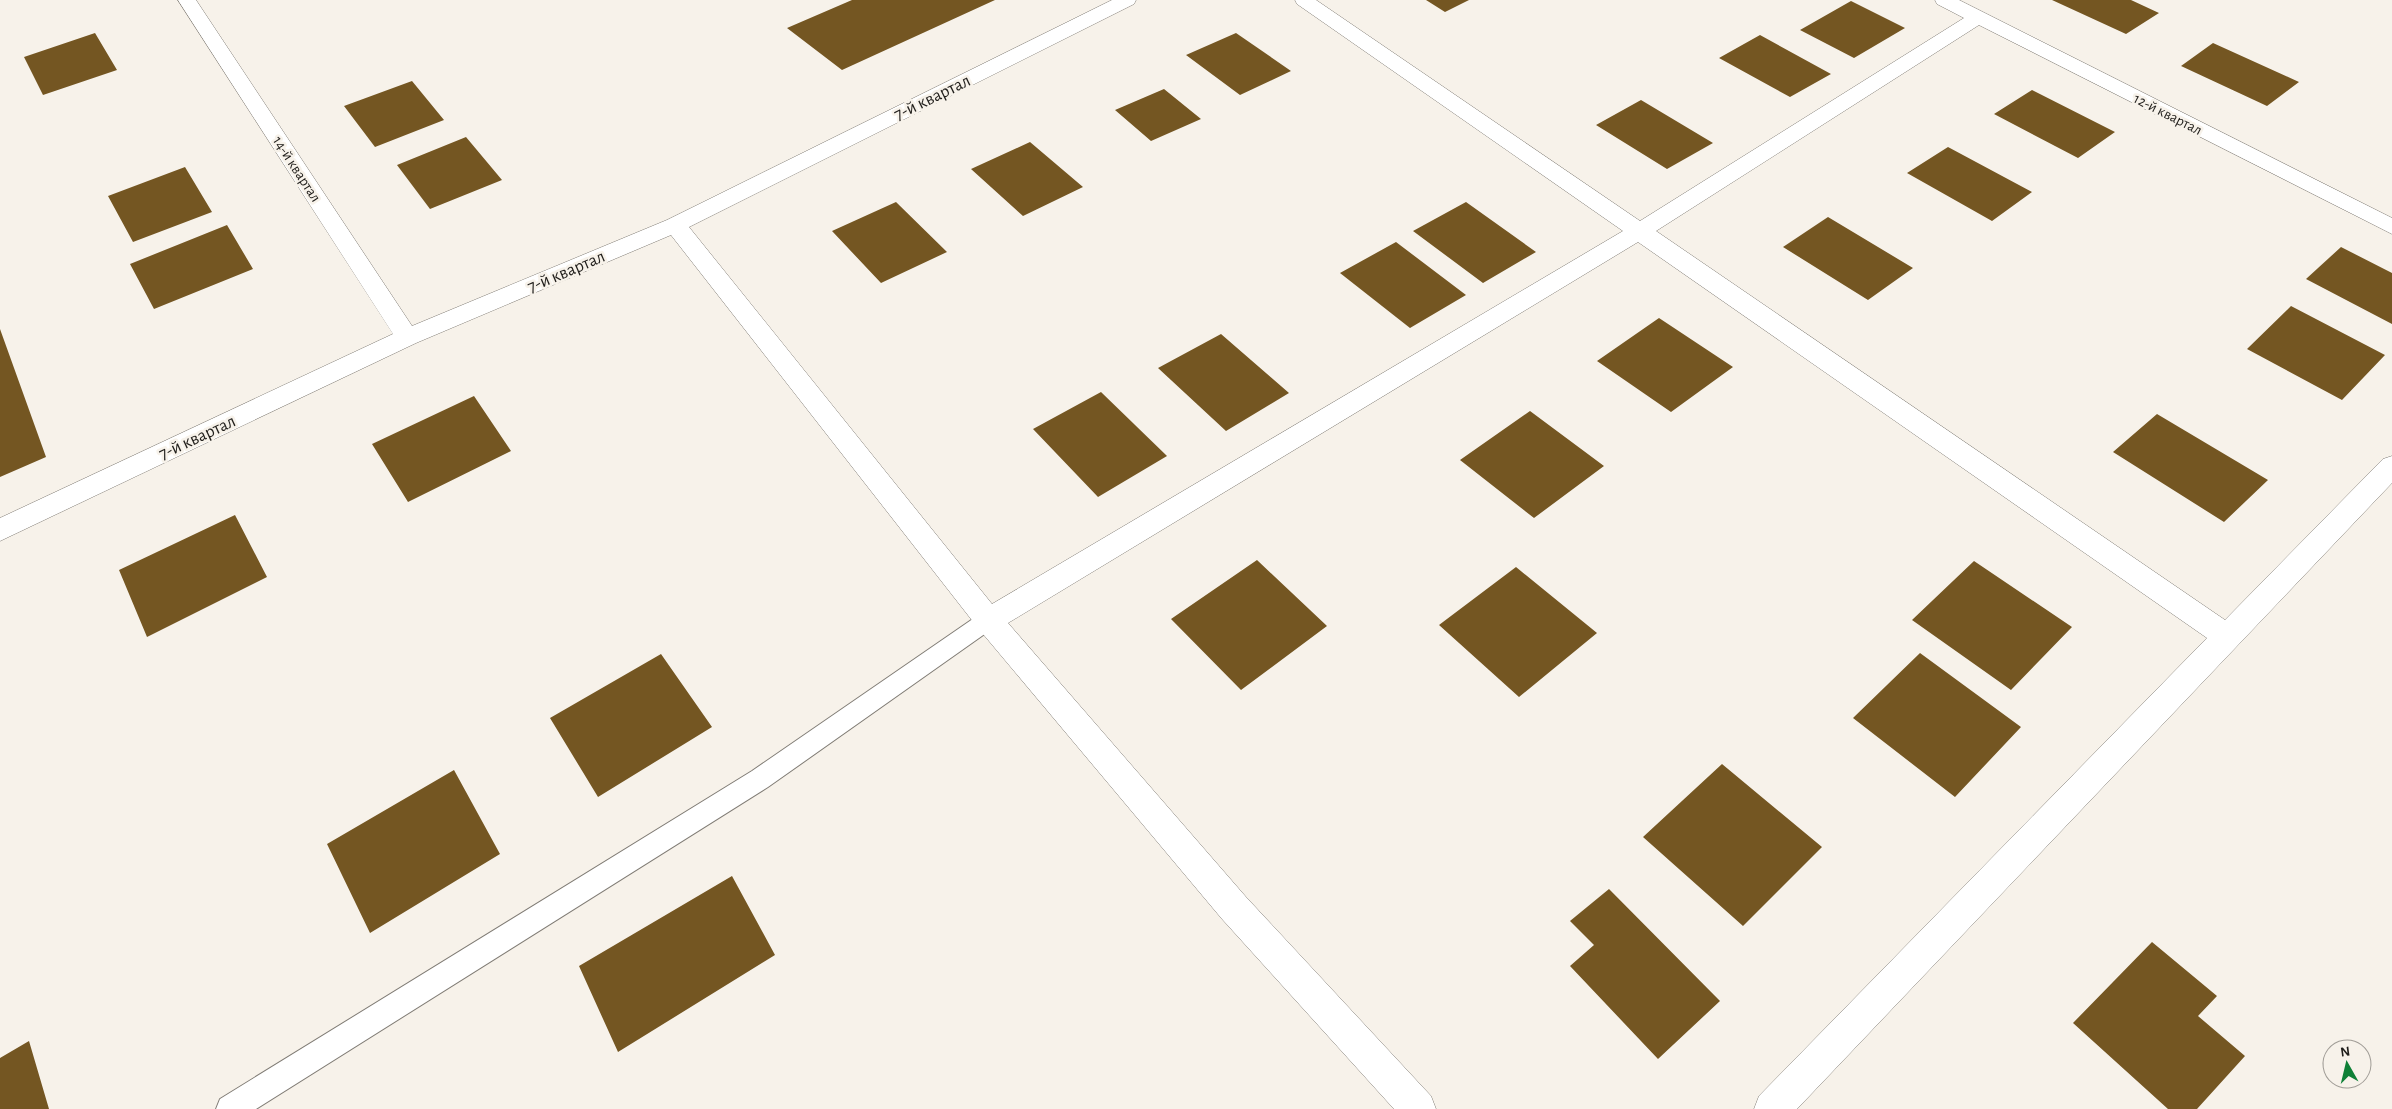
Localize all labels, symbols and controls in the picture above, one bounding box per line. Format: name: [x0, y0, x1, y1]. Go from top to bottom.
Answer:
street label: 7-й квартал: [891, 72, 973, 124]
street label: 12-й квартал: [2131, 91, 2204, 138]
street label: 14-й квартал: [270, 134, 323, 205]
street label: 7-й квартал: [525, 248, 608, 296]
street label: 7-й квартал: [156, 412, 239, 463]
north arrow: [2322, 1039, 2372, 1089]
text: N: [2340, 1045, 2351, 1060]

